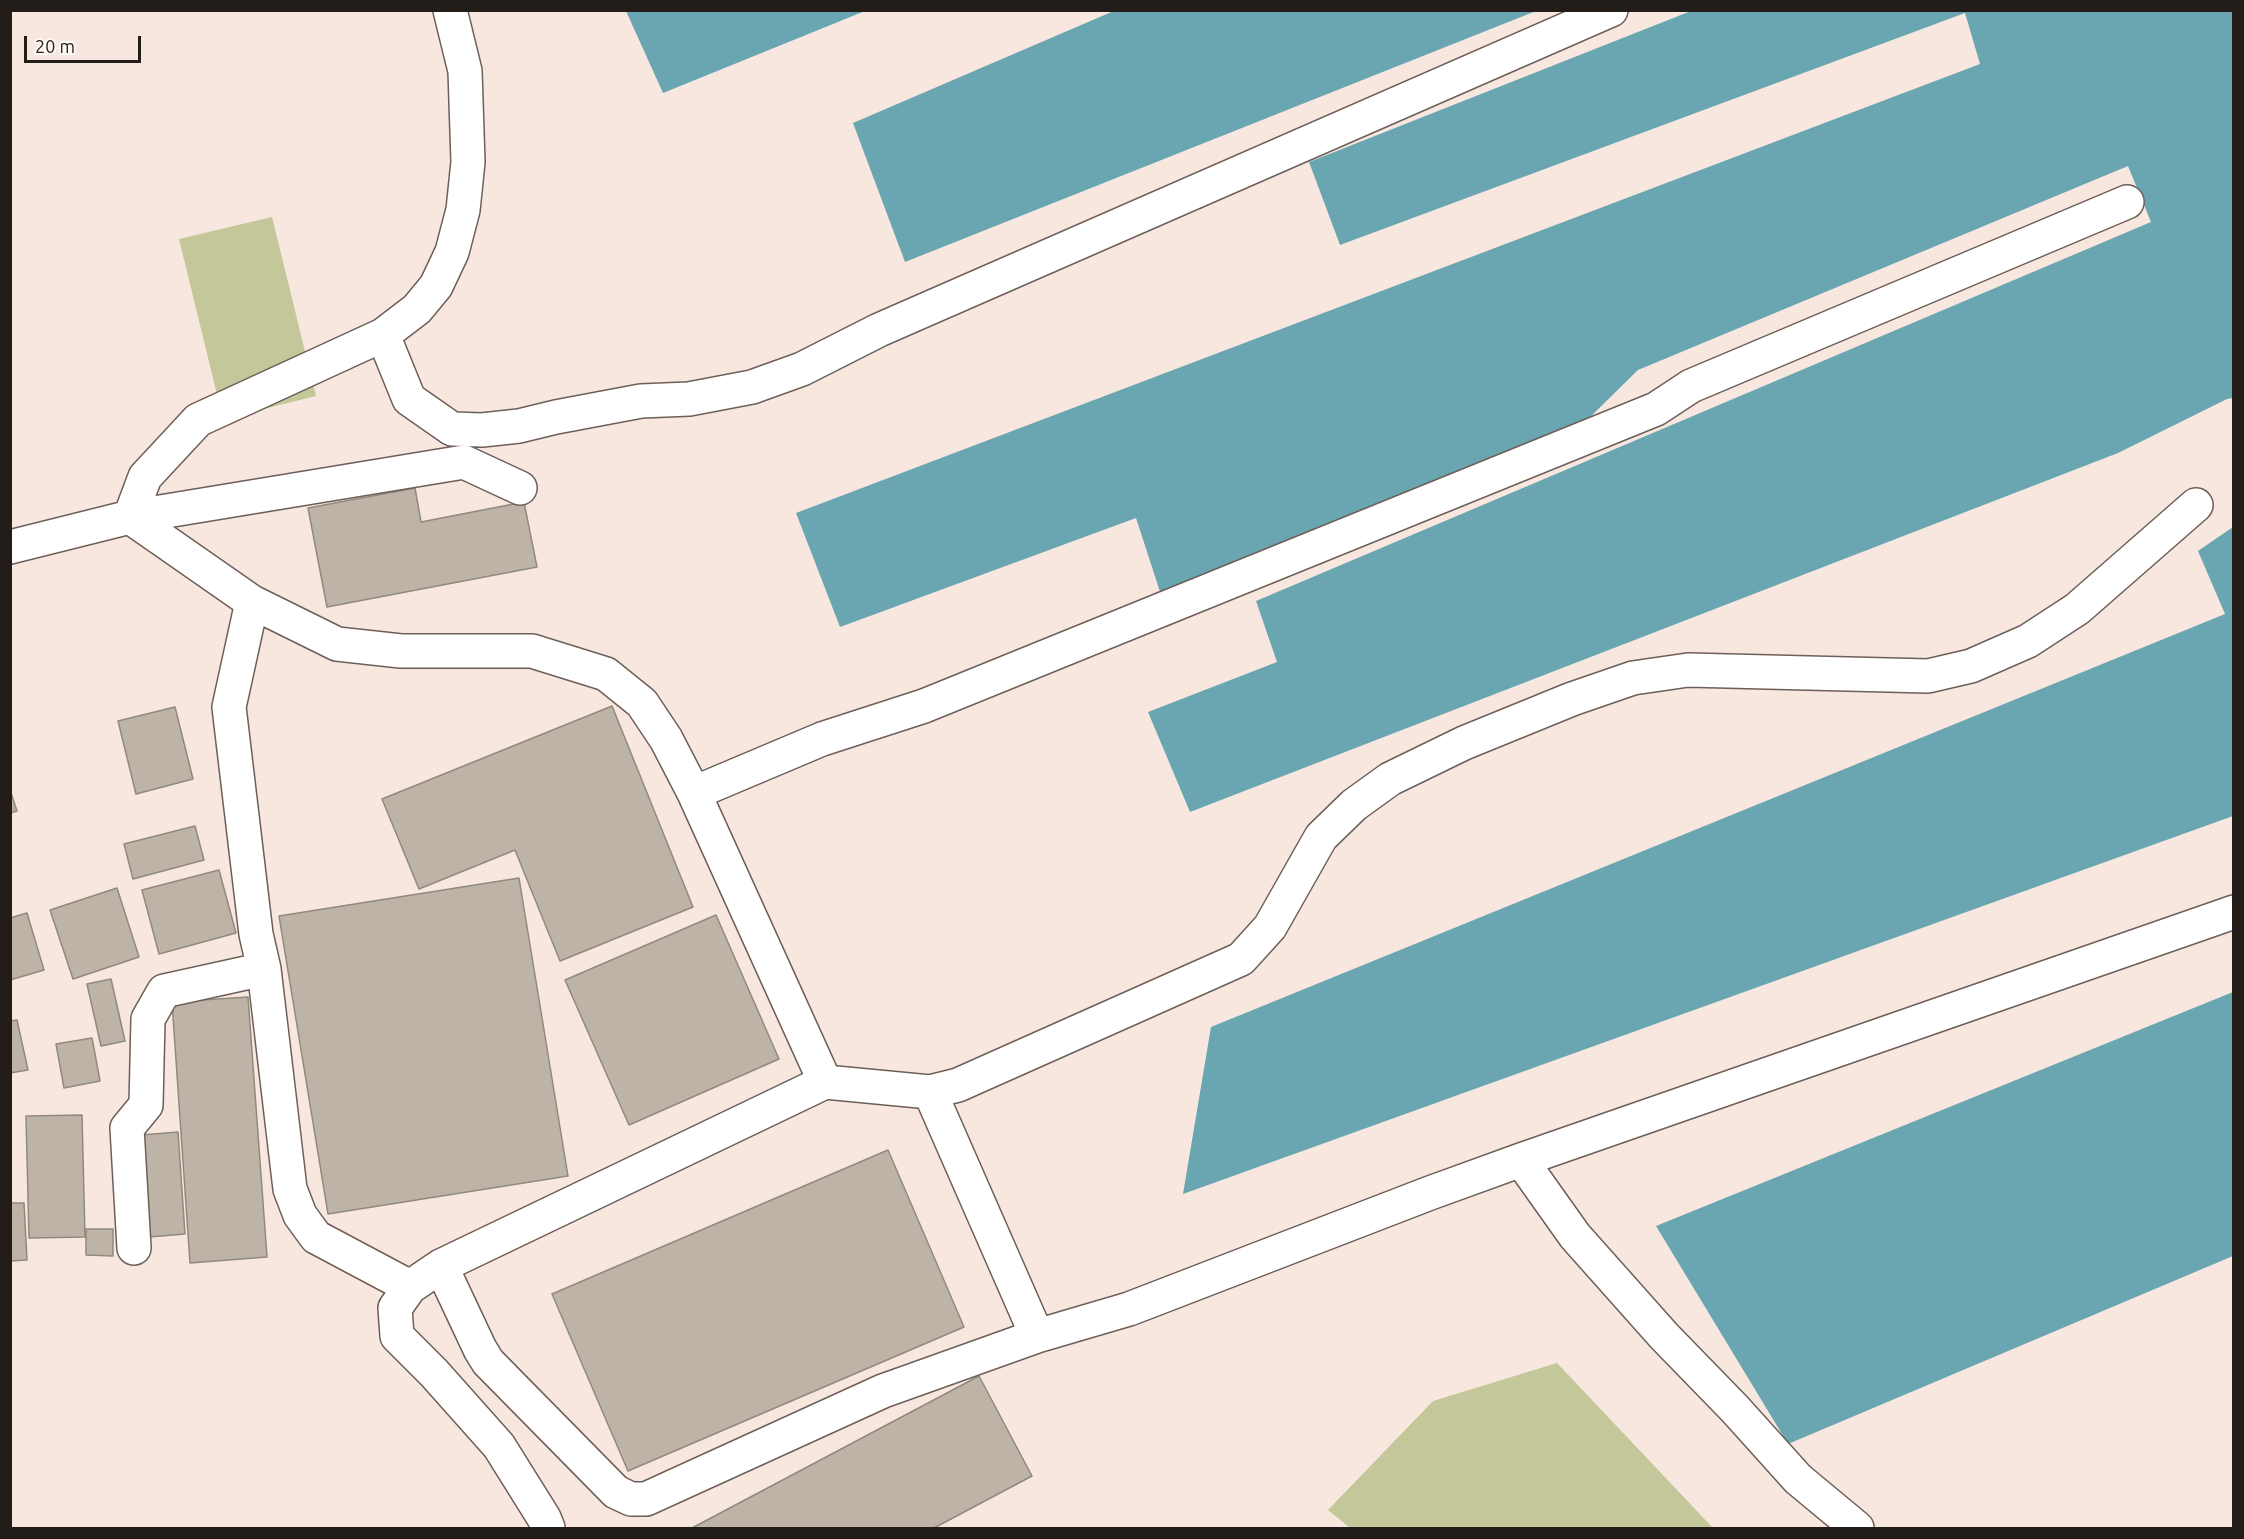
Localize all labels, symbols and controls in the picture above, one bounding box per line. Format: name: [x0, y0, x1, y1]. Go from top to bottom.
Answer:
scale bar: [27, 24, 144, 62]
text: 20 m: [35, 36, 75, 56]

